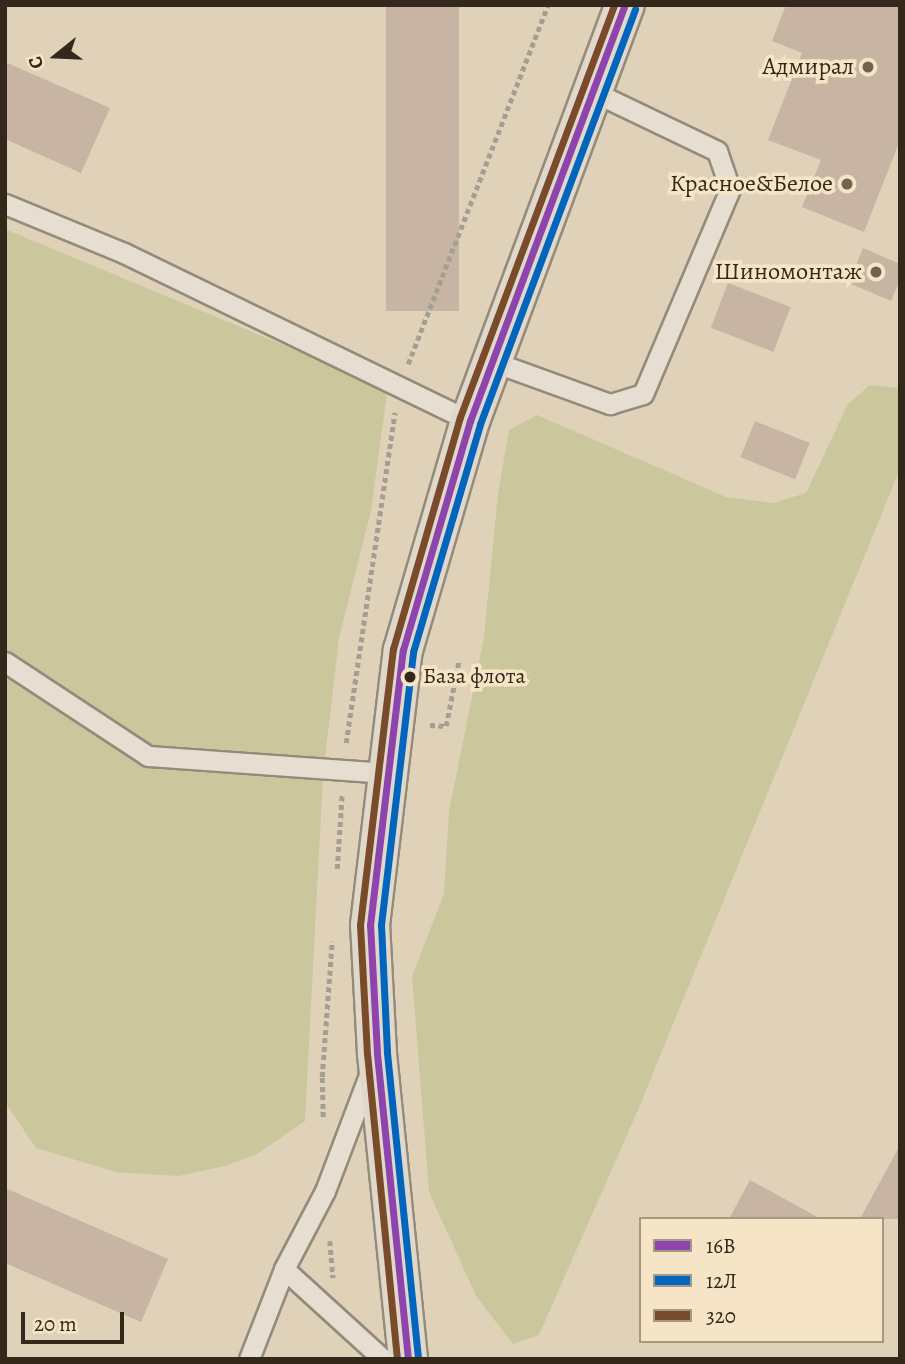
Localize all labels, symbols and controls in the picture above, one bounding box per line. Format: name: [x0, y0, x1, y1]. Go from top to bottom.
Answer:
north arrow: [21, 21, 91, 91]
text: С: [22, 53, 50, 72]
place label: Адмирал: [762, 53, 854, 81]
marker: Адмирал: [860, 59, 876, 75]
place label: Красное&Белое: [670, 170, 833, 198]
marker: Красное&Белое: [839, 176, 855, 192]
place label: Шиномонтаж: [715, 258, 862, 286]
marker: Шиномонтаж: [868, 264, 884, 280]
place label: База флота: [423, 664, 526, 690]
marker: База флота: [403, 670, 417, 684]
legend: [639, 1217, 884, 1343]
text: 16В: [706, 1232, 735, 1260]
text: 12Л: [706, 1267, 737, 1295]
scale bar: [24, 1298, 128, 1342]
text: 320: [706, 1302, 736, 1330]
text: 20 m: [34, 1310, 77, 1338]

